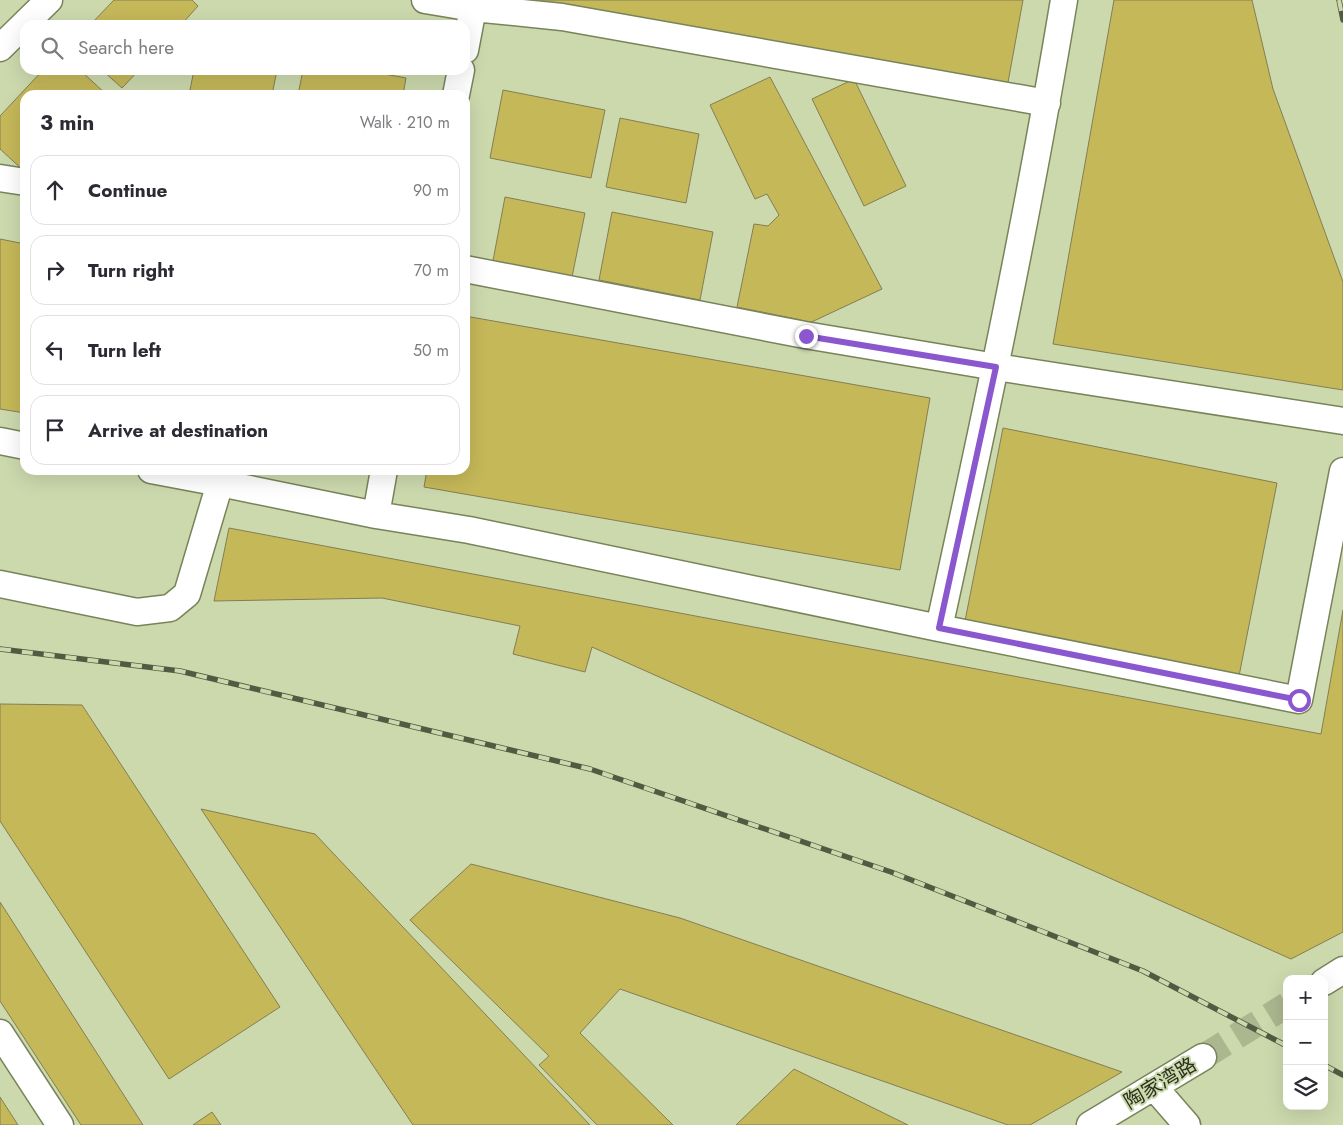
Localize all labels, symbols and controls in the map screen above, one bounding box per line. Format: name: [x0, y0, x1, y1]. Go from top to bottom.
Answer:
search box: [20, 20, 470, 75]
icon: search: [38, 34, 66, 62]
text: Search here: [78, 34, 174, 61]
text: 3 min: [40, 108, 94, 138]
text: Walk · 210 m: [360, 111, 450, 134]
icon: ahead: [41, 176, 69, 204]
text: Continue: [88, 177, 167, 204]
text: 90 m: [413, 179, 449, 202]
icon: right: [41, 256, 69, 284]
text: Turn right: [88, 257, 174, 284]
text: 70 m: [414, 259, 449, 282]
route end: [795, 325, 818, 348]
icon: left: [41, 336, 69, 364]
text: Turn left: [88, 337, 161, 364]
text: 50 m: [413, 339, 449, 362]
icon: arrive: [41, 416, 69, 444]
text: Arrive at destination: [88, 417, 268, 444]
route start: [1288, 689, 1311, 712]
map controls: [1283, 975, 1328, 1110]
button: +: [1283, 975, 1328, 1020]
button: −: [1283, 1020, 1328, 1065]
street label: 陶家湾路: [1119, 1050, 1202, 1116]
button: layers: [1283, 1065, 1328, 1110]

